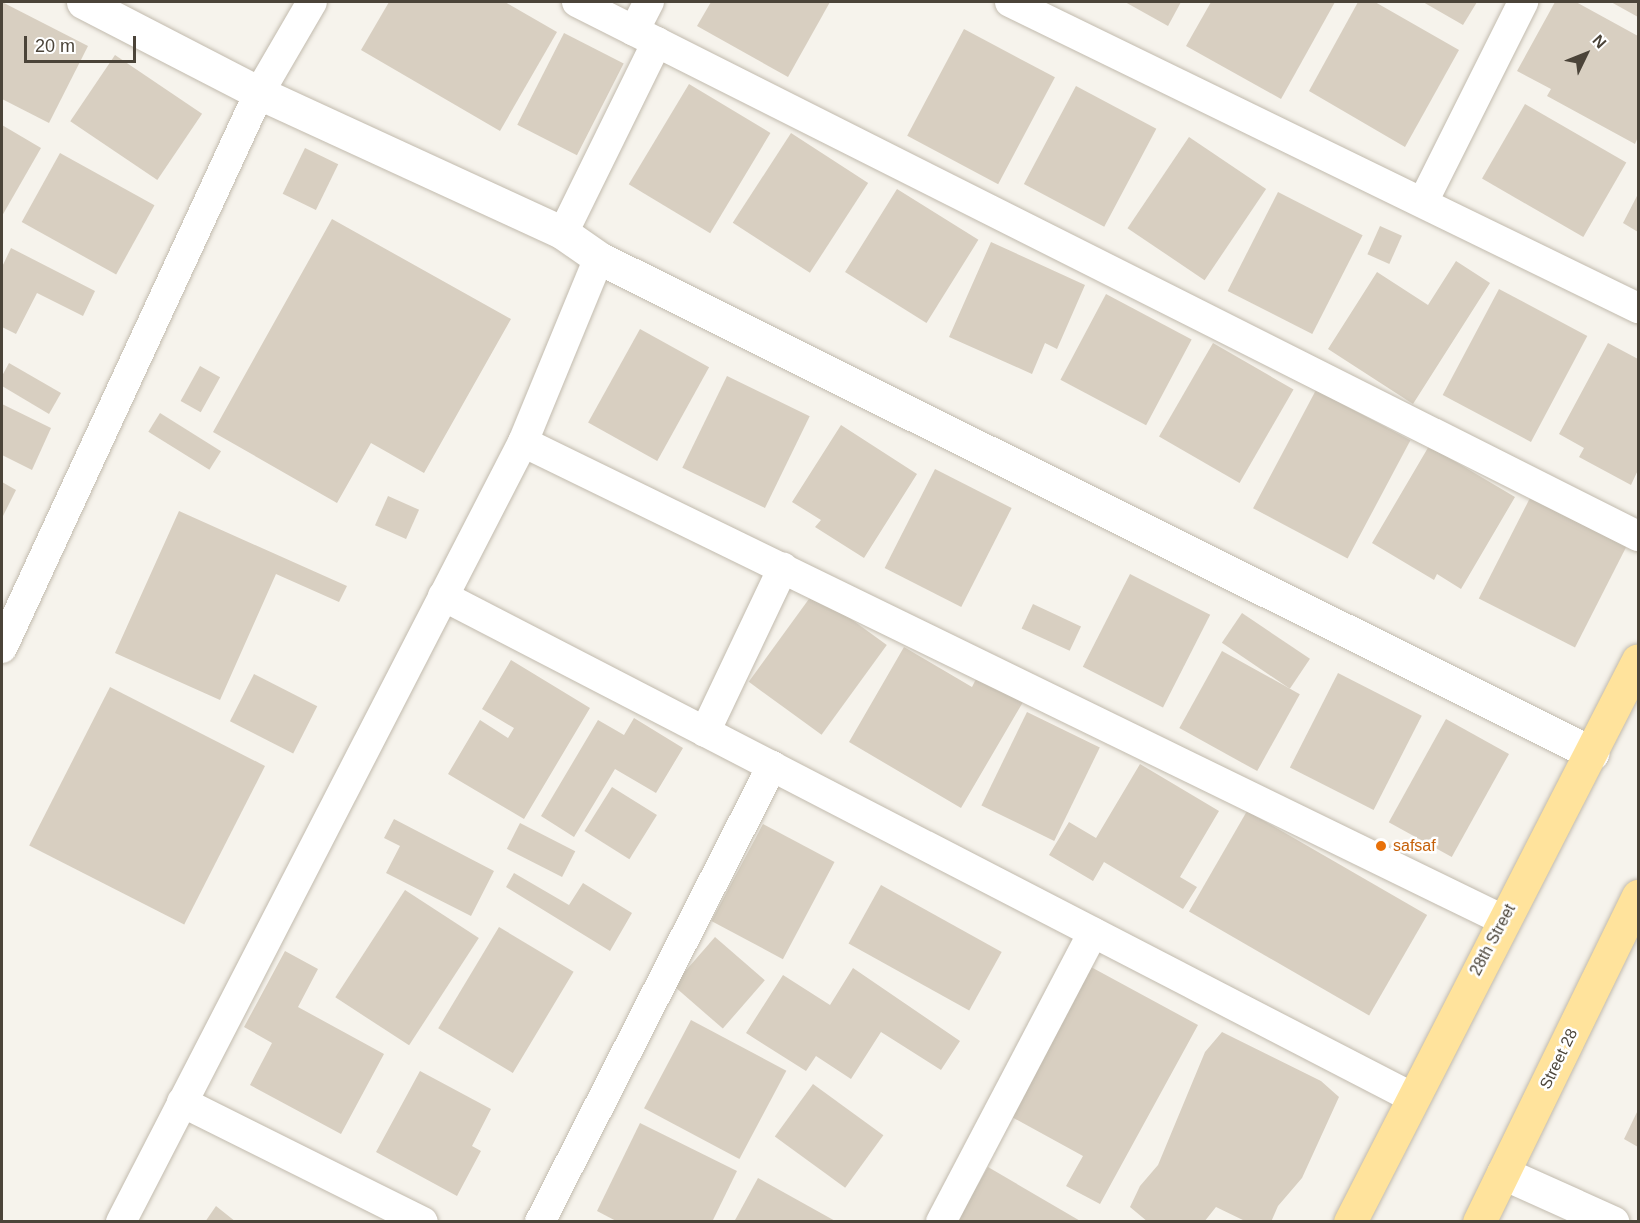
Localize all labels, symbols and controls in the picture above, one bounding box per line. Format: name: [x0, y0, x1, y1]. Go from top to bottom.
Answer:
scale bar: [27, 24, 140, 62]
north arrow: [1556, 24, 1616, 84]
text: N: [1589, 31, 1610, 51]
text: 20 m: [35, 36, 75, 56]
place label: safsaf: [1393, 836, 1436, 856]
marker: safsaf: [1374, 839, 1388, 853]
street label: 28th Street: [1466, 901, 1520, 979]
street label: Street 28: [1536, 1026, 1582, 1092]

